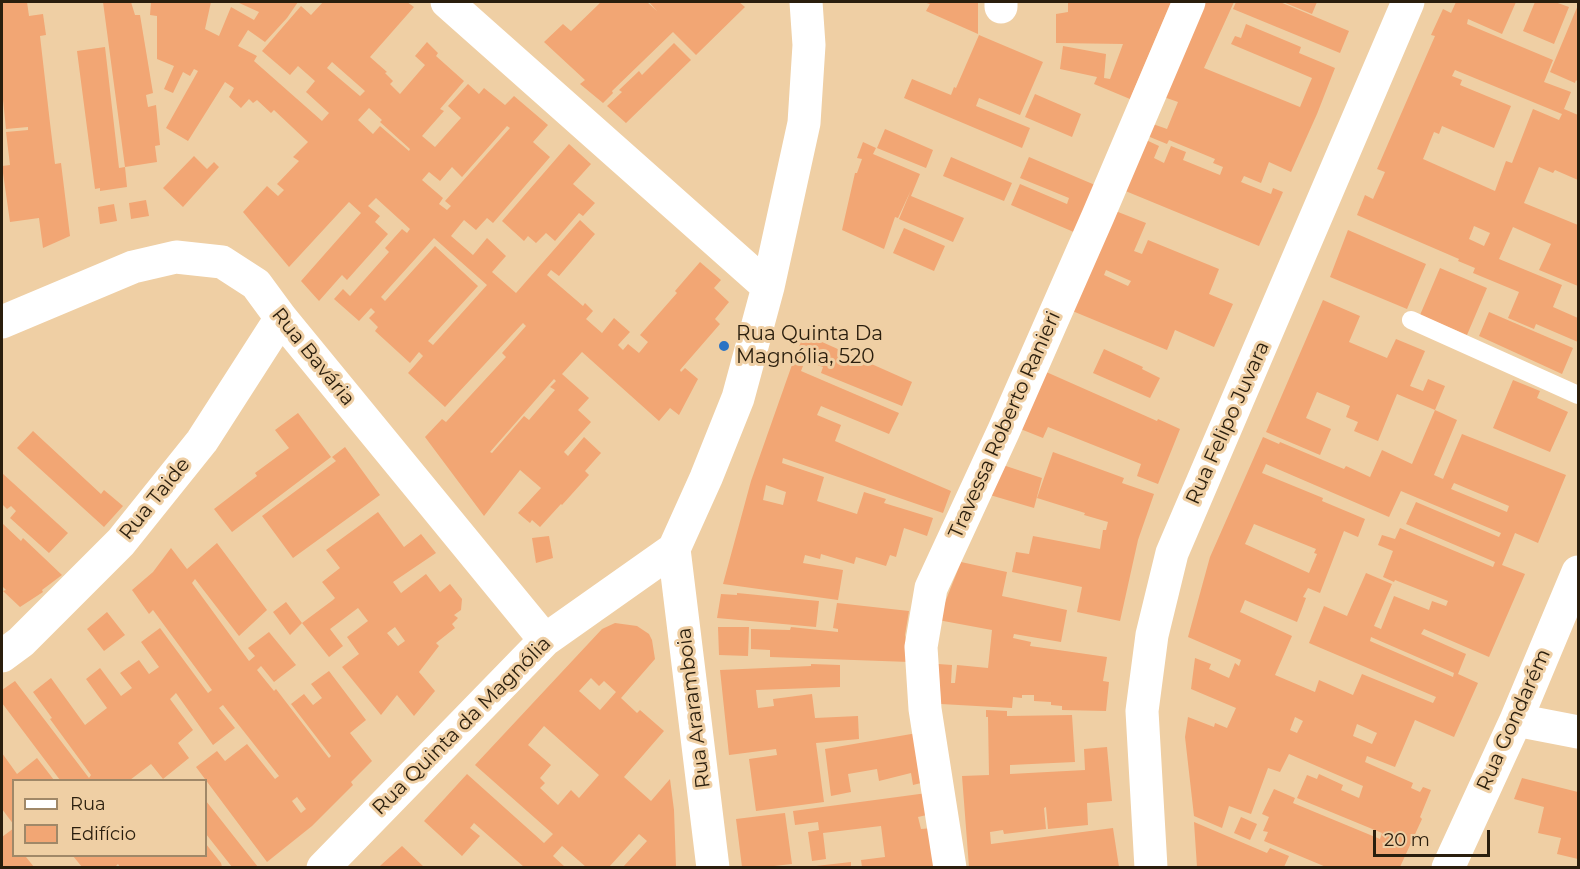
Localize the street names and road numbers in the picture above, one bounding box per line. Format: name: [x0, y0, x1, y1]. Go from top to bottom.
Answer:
street label: Rua Bavária: [266, 303, 360, 411]
street label: Travessa Roberto Ranieri: [944, 308, 1066, 542]
street label: Rua Felipo Juvara: [1181, 338, 1275, 508]
street label: Rua Taide: [115, 453, 195, 545]
street label: Rua Araramboia: [672, 626, 716, 790]
street label: Rua Quinta da Magnólia: [368, 632, 556, 820]
street label: Rua Gondarém: [1472, 645, 1556, 795]

